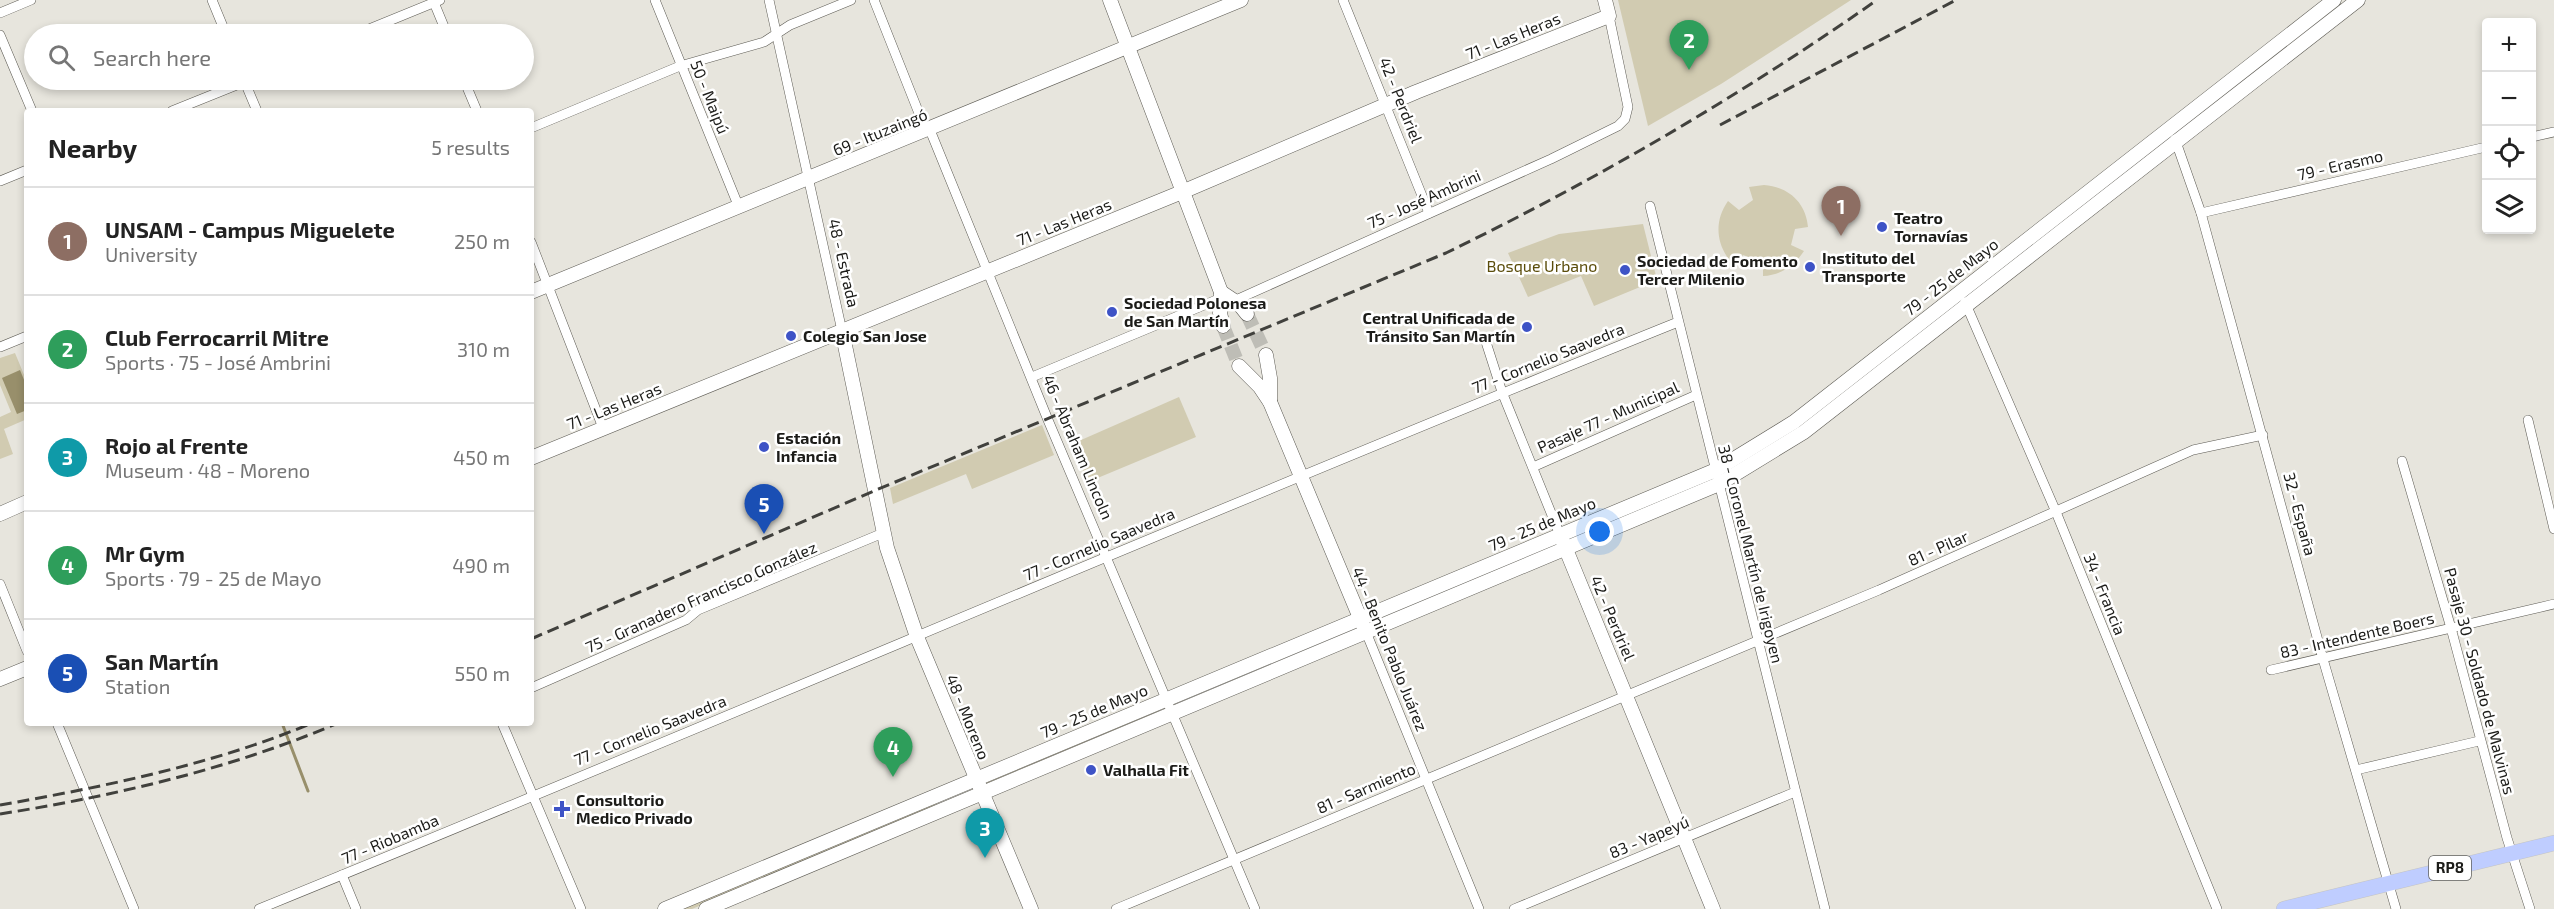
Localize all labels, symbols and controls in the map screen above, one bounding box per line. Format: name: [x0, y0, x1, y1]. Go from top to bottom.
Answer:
street label: 71 - Las Heras: [1463, 8, 1563, 63]
map controls: [2482, 18, 2536, 234]
button: +: [2482, 18, 2536, 72]
pin: 2: [1670, 20, 1708, 70]
search box: [24, 24, 534, 90]
icon: search: [45, 41, 78, 74]
text: Search here: [93, 44, 211, 70]
street label: 42 - Perdriel: [1376, 54, 1427, 145]
street label: 50 - Maipú: [687, 57, 734, 136]
button: −: [2482, 72, 2536, 126]
street label: 69 - Ituzaingó: [830, 104, 930, 159]
button: locate: [2482, 126, 2536, 180]
text: Nearby: [48, 132, 137, 163]
text: 5 results: [431, 135, 510, 159]
street label: 79 - Erasmo: [2295, 145, 2384, 184]
street label: 75 - José Ambrini: [1364, 165, 1483, 232]
button: layers: [2482, 180, 2536, 234]
pin: 1: [1822, 186, 1860, 236]
street label: 71 - Las Heras: [1014, 194, 1114, 249]
place label: Teatro Tornavías: [1894, 208, 1968, 245]
text: UNSAM - Campus Miguelete: [105, 216, 395, 242]
street label: 48 - Estrada: [825, 217, 864, 309]
marker: Teatro Tornavías: [1875, 220, 1889, 234]
text: 1: [63, 229, 72, 253]
text: 250 m: [454, 229, 510, 253]
street label: 79 - 25 de Mayo: [1900, 234, 2002, 319]
text: University: [105, 242, 197, 266]
place label: Instituto del Transporte: [1822, 248, 1916, 285]
place label: Sociedad de Fomento Tercer Milenio: [1637, 251, 1798, 288]
park label: Bosque Urbano: [1487, 256, 1597, 275]
marker: Instituto del Transporte: [1803, 260, 1817, 274]
marker: Sociedad de Fomento Tercer Milenio: [1618, 263, 1632, 277]
place label: Sociedad Polonesa de San Martín: [1124, 293, 1266, 330]
marker: Sociedad Polonesa de San Martín: [1105, 305, 1119, 319]
place label: Central Unificada de Tránsito San Martín: [1362, 308, 1515, 345]
street label: 77 - Cornelio Saavedra: [1469, 318, 1627, 397]
marker: Central Unificada de Tránsito San Martín: [1520, 320, 1534, 334]
text: Club Ferrocarril Mitre: [105, 324, 329, 350]
place label: Colegio San Jose: [803, 326, 927, 345]
marker: Colegio San Jose: [784, 329, 798, 343]
text: 2: [62, 337, 73, 361]
text: 310 m: [457, 337, 510, 361]
text: Sports · 75 - José Ambrini: [105, 350, 331, 374]
street label: 46 - Abraham Lincoln: [1039, 372, 1118, 522]
street label: Pasaje 77 - Municipal: [1534, 377, 1682, 457]
street label: 71 - Las Heras: [564, 378, 664, 433]
place label: Estación Infancia: [776, 428, 841, 465]
text: Rojo al Frente: [105, 432, 248, 458]
marker: Estación Infancia: [757, 440, 771, 454]
street label: 38 - Coronel Martín de Irigoyen: [1715, 443, 1788, 665]
text: 3: [62, 445, 73, 469]
text: 450 m: [453, 445, 510, 469]
text: Museum · 48 - Moreno: [105, 458, 310, 482]
street label: 32 - España: [2280, 470, 2321, 558]
pin: 5: [744, 484, 783, 534]
street label: 79 - 25 de Mayo: [1485, 492, 1598, 555]
street label: 77 - Cornelio Saavedra: [1020, 503, 1177, 584]
your location: [1585, 517, 1614, 546]
street label: 81 - Pilar: [1905, 526, 1971, 569]
street label: 75 - Granadero Francisco González: [582, 537, 819, 656]
text: Mr Gym: [105, 540, 185, 566]
street label: 34 - Francia: [2080, 550, 2130, 637]
text: 4: [61, 553, 74, 577]
text: 490 m: [452, 553, 510, 577]
street label: 44 - Benito Pablo Juárez: [1349, 564, 1432, 734]
street label: Pasaje 30 - Soldado de Malvinas: [2440, 565, 2520, 797]
text: Sports · 79 - 25 de Mayo: [105, 566, 322, 590]
street label: 42 - Perdriel: [1587, 573, 1640, 663]
street label: 83 - Intendente Boers: [2278, 608, 2436, 662]
text: San Martín: [105, 648, 219, 674]
text: 5: [62, 661, 73, 685]
text: 550 m: [455, 661, 510, 685]
street label: 48 - Moreno: [943, 671, 994, 762]
text: Station: [105, 674, 170, 698]
street label: 79 - 25 de Mayo: [1037, 679, 1150, 742]
street label: 77 - Cornelio Saavedra: [571, 690, 729, 769]
pin: 4: [874, 728, 912, 777]
street label: 81 - Sarmiento: [1313, 758, 1418, 817]
place label: Valhalla Fit: [1103, 760, 1189, 779]
marker: Valhalla Fit: [1084, 763, 1098, 777]
place label: Consultorio Medico Privado: [576, 790, 693, 827]
marker: Consultorio Medico Privado: [553, 800, 571, 818]
pin: 3: [966, 808, 1004, 858]
street label: 77 - Riobamba: [338, 810, 441, 868]
street label: 83 - Yapeyú: [1606, 811, 1692, 862]
road number: RP8: [2429, 856, 2471, 880]

